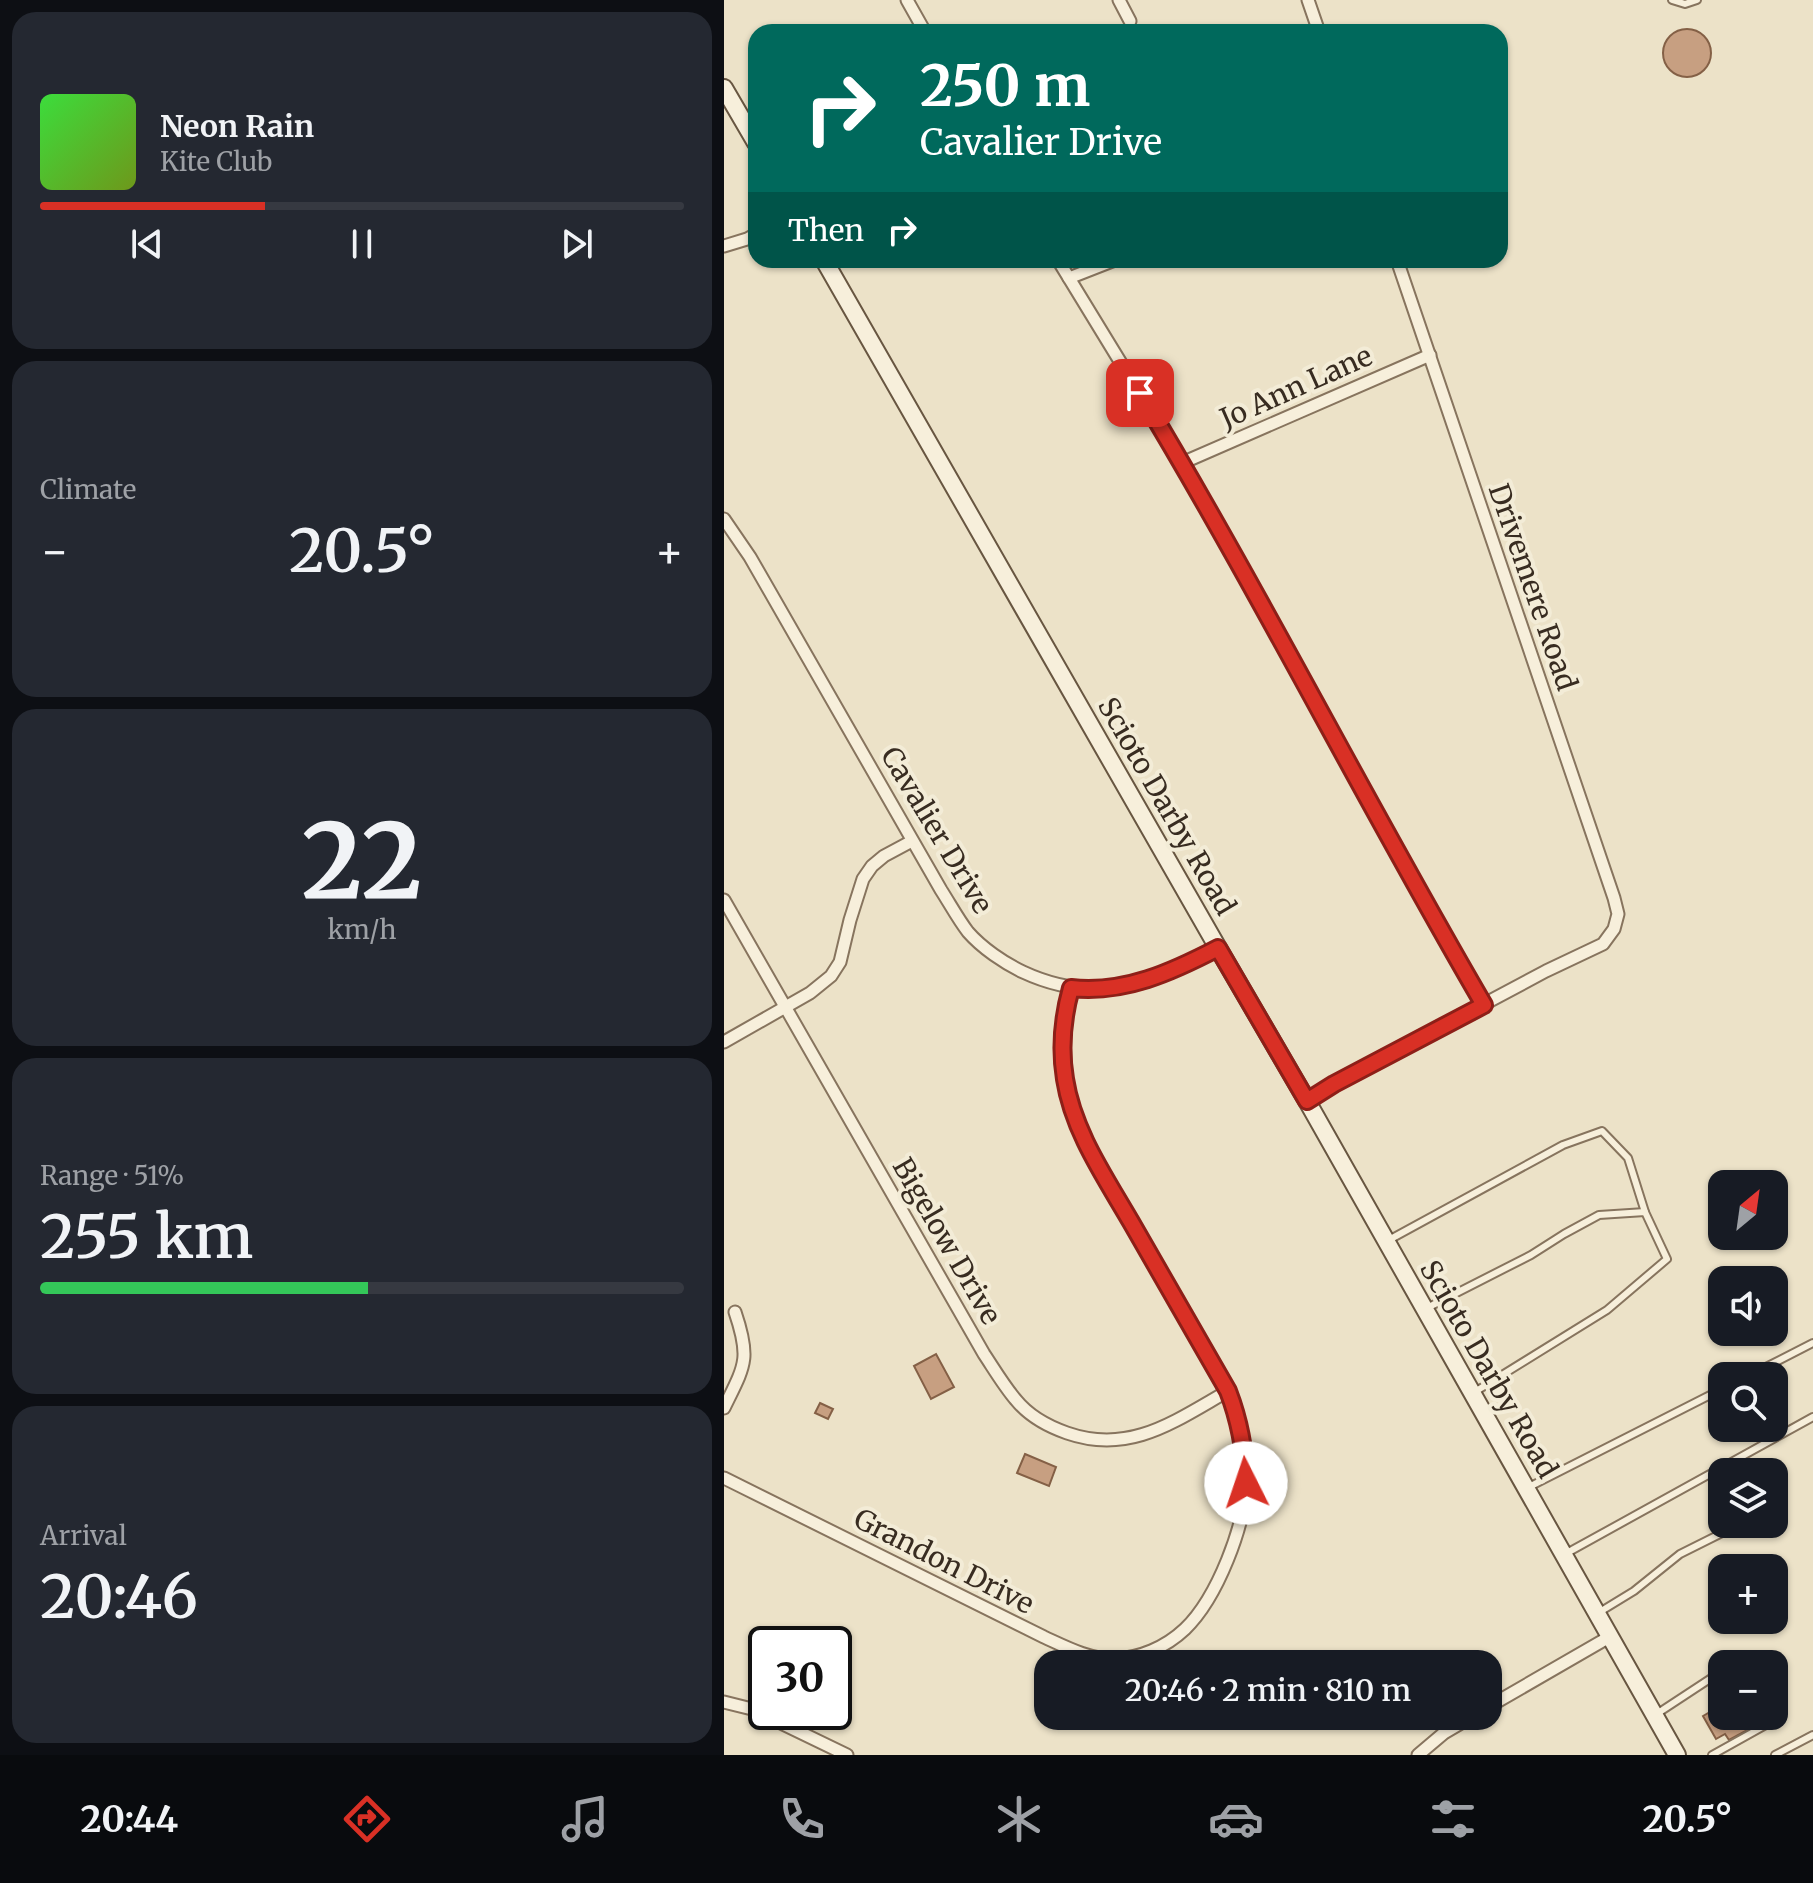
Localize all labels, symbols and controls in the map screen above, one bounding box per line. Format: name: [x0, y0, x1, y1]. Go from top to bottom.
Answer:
text: 250 m: [920, 51, 1090, 121]
icon: right: [788, 56, 892, 160]
text: Neon Rain: [160, 107, 314, 145]
text: Cavalier Drive: [920, 120, 1162, 165]
text: Kite Club: [160, 145, 272, 178]
icon: right: [880, 208, 924, 252]
text: Then: [788, 211, 864, 249]
icon: previous: [125, 222, 169, 266]
icon: pause: [340, 222, 384, 266]
icon: next: [555, 222, 599, 266]
street label: Jo Ann Lane: [1214, 338, 1378, 437]
pin: [1106, 359, 1174, 427]
icon: arrive: [1118, 371, 1162, 415]
text: Climate: [40, 473, 136, 506]
street label: Drivemere Road: [1481, 479, 1585, 695]
text: 20.5°: [289, 513, 435, 588]
text: −: [40, 524, 69, 579]
text: +: [655, 524, 684, 579]
street label: Scioto Darby Road: [1090, 691, 1244, 921]
street label: Cavalier Drive: [873, 740, 1001, 920]
text: 22: [301, 796, 423, 926]
text: km/h: [328, 913, 396, 946]
street label: Bigelow Drive: [885, 1151, 1009, 1331]
text: Range · 51%: [40, 1159, 184, 1192]
north arrow: [1708, 1170, 1788, 1250]
map controls: [1708, 1170, 1788, 1730]
text: 255 km: [40, 1199, 253, 1274]
street label: Scioto Darby Road: [1412, 1254, 1566, 1484]
button: sound: [1708, 1266, 1788, 1346]
button: search: [1708, 1362, 1788, 1442]
position arrow: [1204, 1441, 1288, 1525]
button: layers: [1708, 1458, 1788, 1538]
street label: Grandon Drive: [848, 1500, 1040, 1622]
text: Arrival: [40, 1519, 127, 1552]
button: +: [1708, 1554, 1788, 1634]
text: 20:46: [40, 1559, 198, 1634]
speed limit sign: 30: [748, 1626, 852, 1730]
button: −: [1708, 1650, 1788, 1730]
text: 20:46 · 2 min · 810 m: [1125, 1671, 1411, 1709]
icon: directions: [339, 1791, 395, 1847]
icon: music: [557, 1791, 613, 1847]
icon: phone: [774, 1791, 830, 1847]
icon: climate: [991, 1791, 1047, 1847]
icon: car: [1208, 1791, 1264, 1847]
icon: filters: [1425, 1791, 1481, 1847]
text: 20:44: [81, 1797, 178, 1842]
text: 20.5°: [1643, 1797, 1732, 1842]

